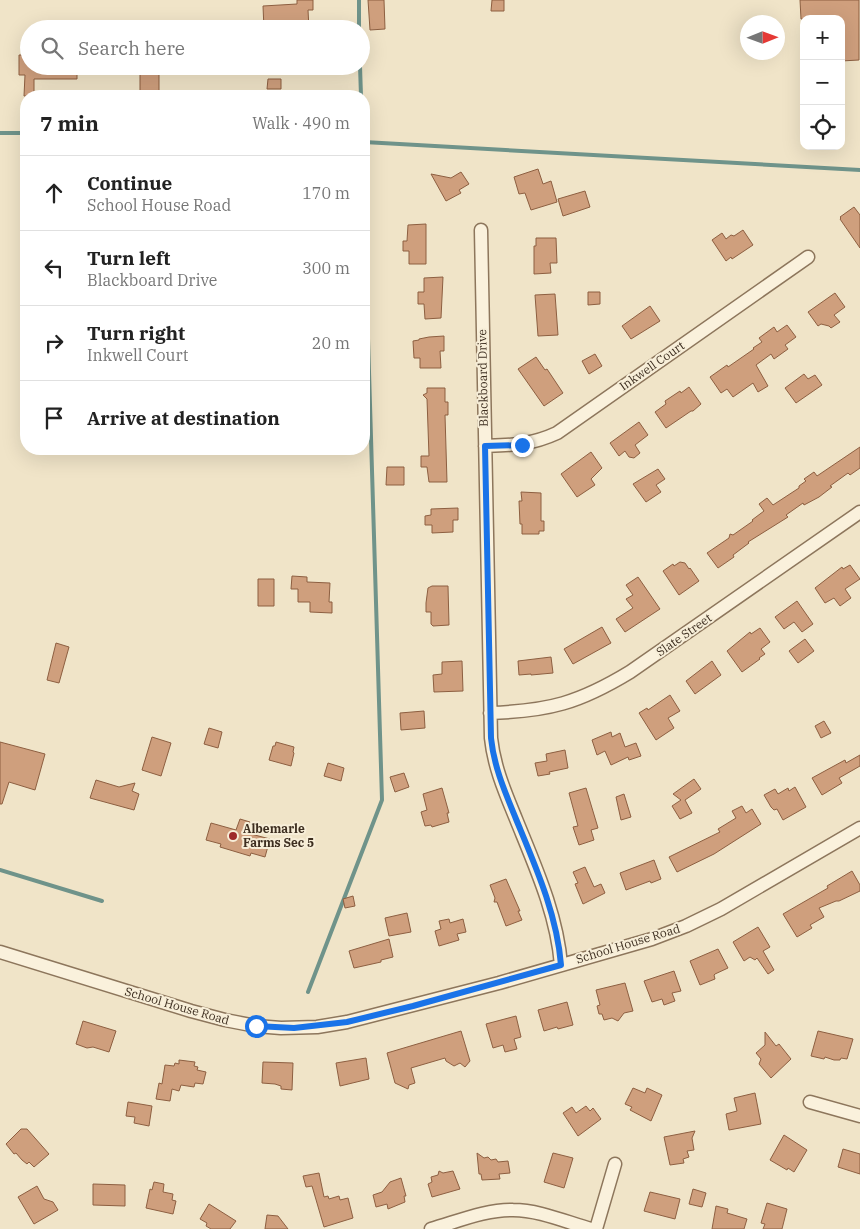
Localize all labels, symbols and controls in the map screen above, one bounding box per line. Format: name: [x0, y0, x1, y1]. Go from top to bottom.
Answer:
north arrow: [740, 15, 785, 60]
map controls: [800, 15, 845, 150]
button: +: [800, 15, 845, 60]
search box: [20, 20, 370, 75]
icon: search: [38, 34, 66, 62]
text: Search here: [78, 36, 185, 60]
button: −: [800, 60, 845, 105]
button: locate: [800, 105, 845, 150]
text: 7 min: [40, 109, 99, 137]
text: Walk · 490 m: [252, 113, 350, 133]
text: Continue: [87, 171, 172, 195]
icon: ahead: [40, 179, 68, 207]
text: 170 m: [302, 183, 350, 203]
text: School House Road: [87, 195, 231, 215]
text: Turn left: [87, 246, 170, 270]
icon: left: [40, 254, 68, 282]
text: 300 m: [302, 258, 350, 278]
text: Blackboard Drive: [87, 270, 217, 290]
text: Turn right: [87, 321, 185, 345]
icon: right: [40, 329, 68, 357]
street label: Blackboard Drive: [474, 329, 491, 427]
text: 20 m: [312, 333, 350, 353]
street label: Inkwell Court: [616, 338, 687, 394]
text: Inkwell Court: [87, 345, 188, 365]
icon: arrive: [40, 404, 68, 432]
text: Arrive at destination: [87, 406, 280, 430]
route end: [511, 434, 534, 457]
street label: Slate Street: [653, 610, 714, 659]
place label: Albemarle Farms Sec 5: [243, 821, 314, 850]
marker: Albemarle Farms Sec 5: [227, 830, 239, 842]
street label: School House Road: [574, 921, 682, 966]
street label: School House Road: [123, 983, 231, 1028]
route start: [245, 1015, 268, 1038]

